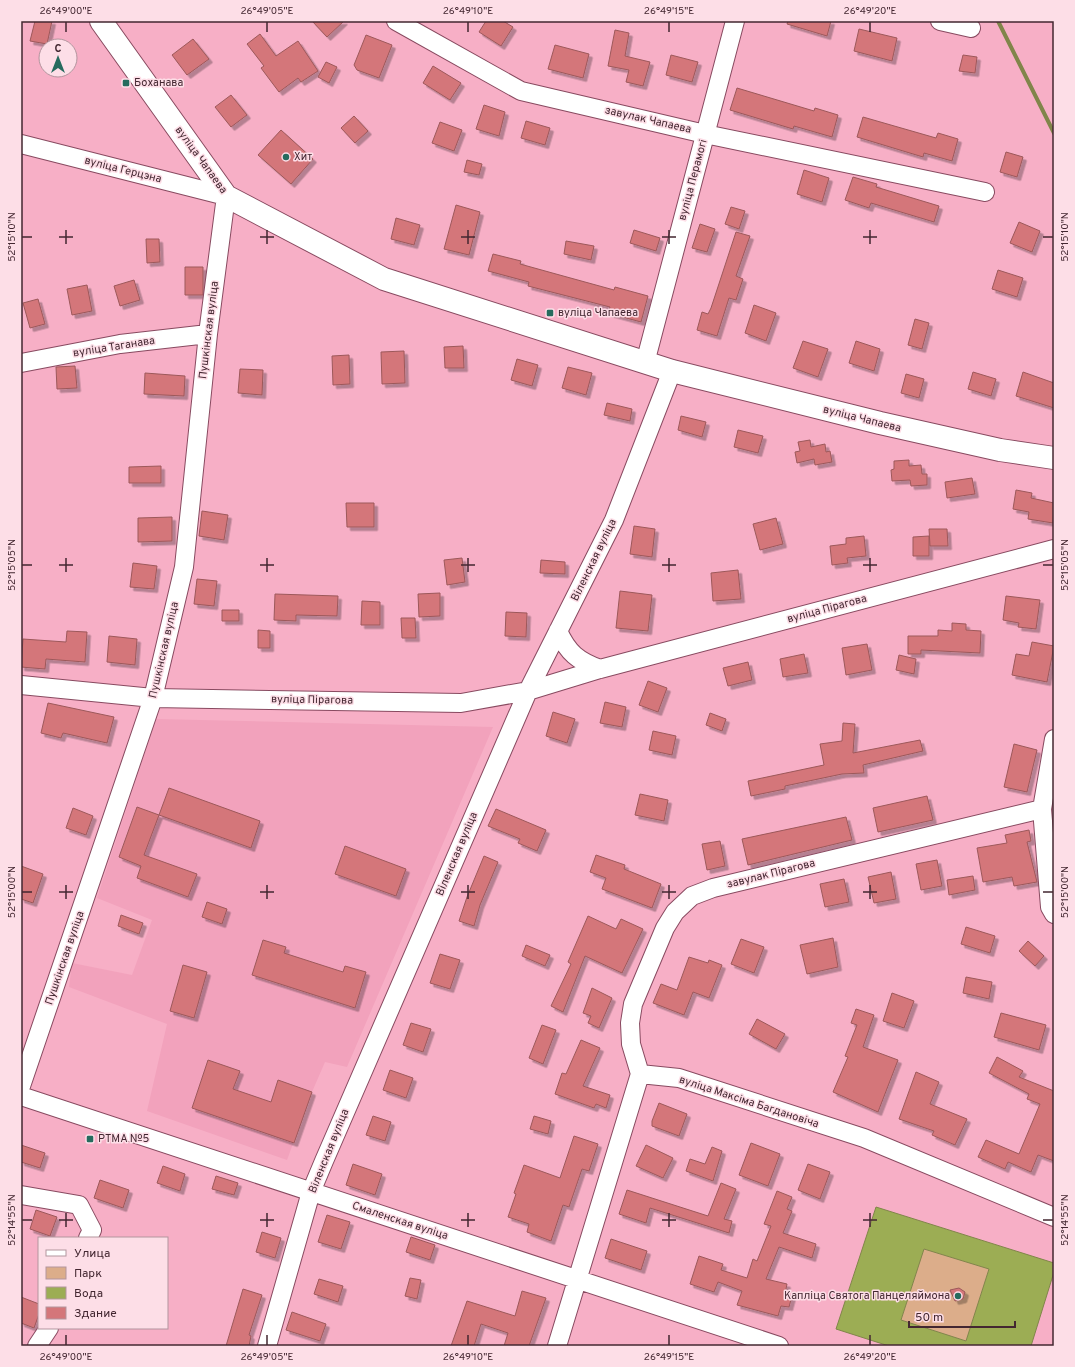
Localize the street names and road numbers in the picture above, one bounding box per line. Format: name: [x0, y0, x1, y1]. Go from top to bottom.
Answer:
street label: завулак Чапаева: [603, 103, 693, 137]
street label: вуліца Чапаева: [172, 124, 230, 197]
street label: вуліца Перамогі: [675, 138, 711, 222]
street label: вуліца Герцэна: [83, 154, 163, 186]
street label: Пушкінская вуліца: [196, 280, 222, 380]
street label: вуліца Таганава: [72, 334, 156, 360]
street label: вуліца Чапаева: [822, 403, 903, 436]
street label: Віленская вуліца: [568, 516, 620, 603]
street label: вуліца Пірагова: [786, 592, 869, 626]
street label: Пушкінская вуліца: [146, 600, 182, 700]
street label: вуліца Пірагова: [271, 692, 353, 708]
street label: Віленская вуліца: [433, 810, 481, 898]
street label: завулак Пірагова: [725, 856, 817, 892]
street label: Пушкінская вуліца: [42, 909, 88, 1007]
street label: вуліца Максіма Багдановіча: [677, 1073, 821, 1131]
street label: Віленская вуліца: [306, 1107, 352, 1195]
street label: Смаленская вуліца: [350, 1199, 450, 1243]

